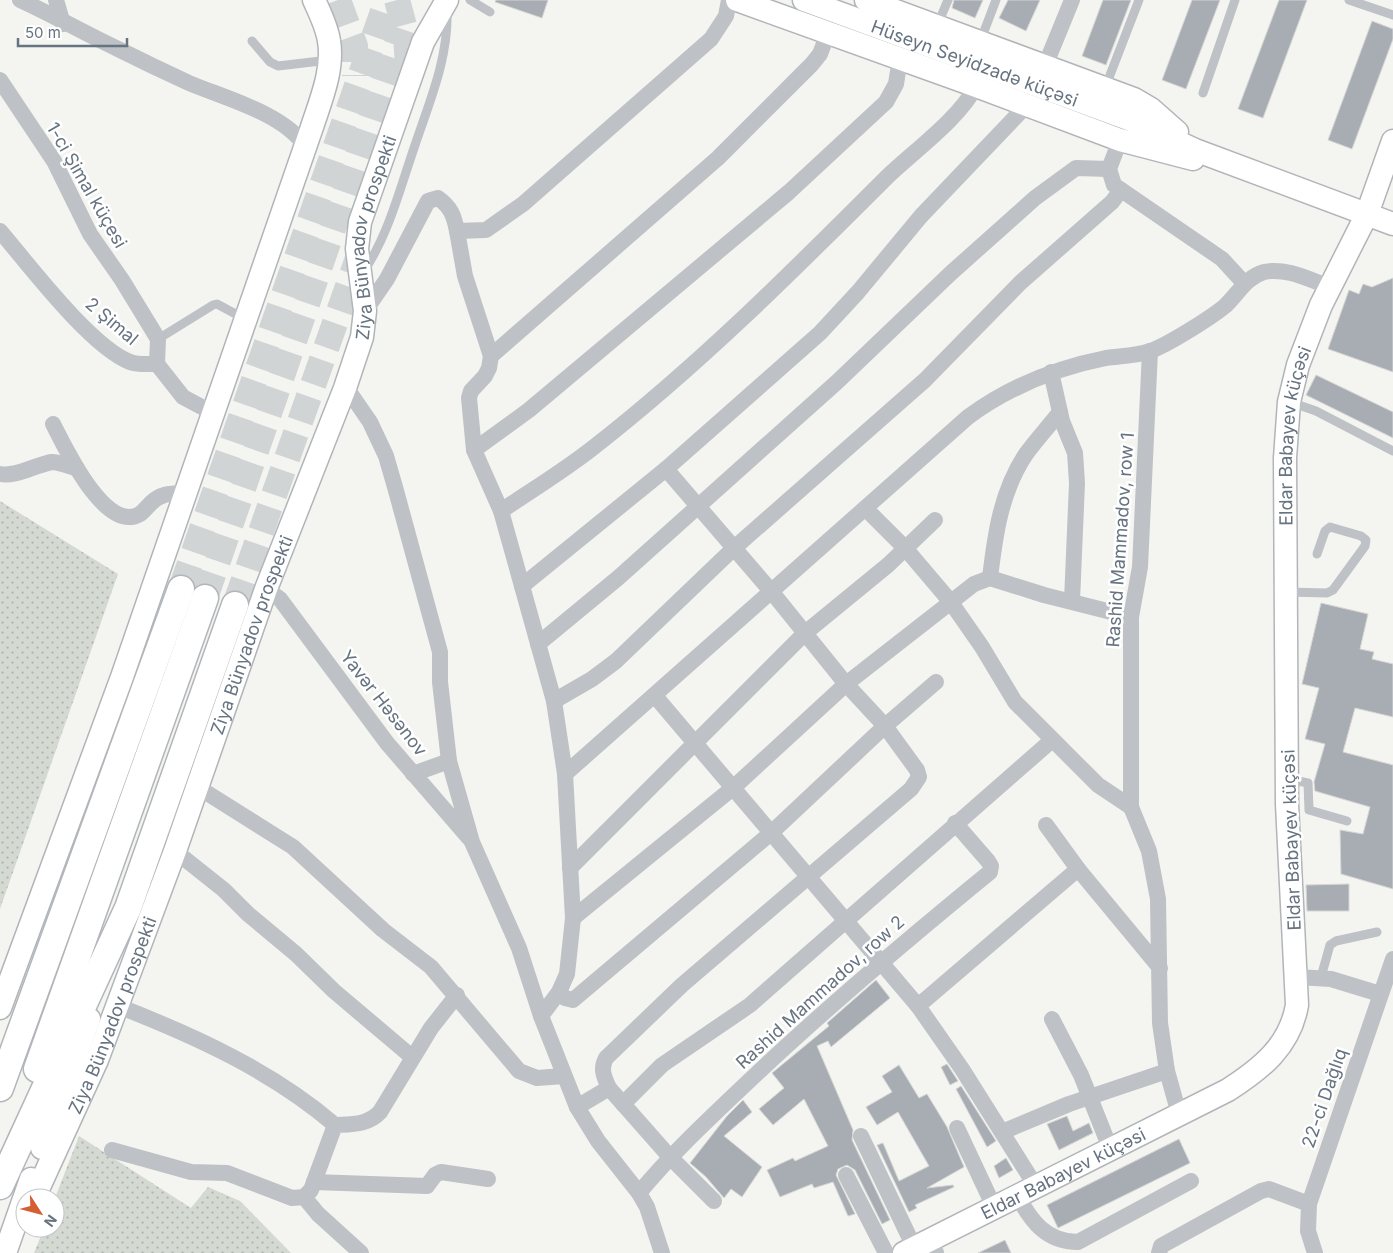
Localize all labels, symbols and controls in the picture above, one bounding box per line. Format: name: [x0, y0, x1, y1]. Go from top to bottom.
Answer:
scale bar: [18, 15, 126, 47]
street label: Hüseyn Seyidzadə küçəsi: [869, 15, 1081, 110]
text: 50 m: [25, 23, 61, 42]
street label: 1-ci Şimal küçesi: [42, 118, 132, 252]
street label: Ziya Bünyadov prospekti: [346, 132, 400, 341]
street label: 2 Şimal: [81, 293, 143, 349]
street label: Eldar Babayev küçəsi: [1274, 343, 1315, 526]
street label: Rashid Mammadov, row 1: [1102, 432, 1138, 648]
street label: Ziya Bünyadov prospekti: [206, 532, 297, 737]
street label: Yavər Həsənov: [336, 646, 432, 760]
street label: Eldar Babayev küçəsi: [1277, 749, 1305, 931]
street label: Rashid Mammadov, row 2: [732, 911, 908, 1073]
street label: Ziya Bünyadov prospekti: [63, 914, 160, 1117]
street label: 22-ci Dağlıq: [1297, 1045, 1351, 1151]
street label: Eldar Babayev küçəsi: [977, 1123, 1149, 1223]
north arrow: [15, 1188, 65, 1238]
text: N: [41, 1212, 61, 1230]

